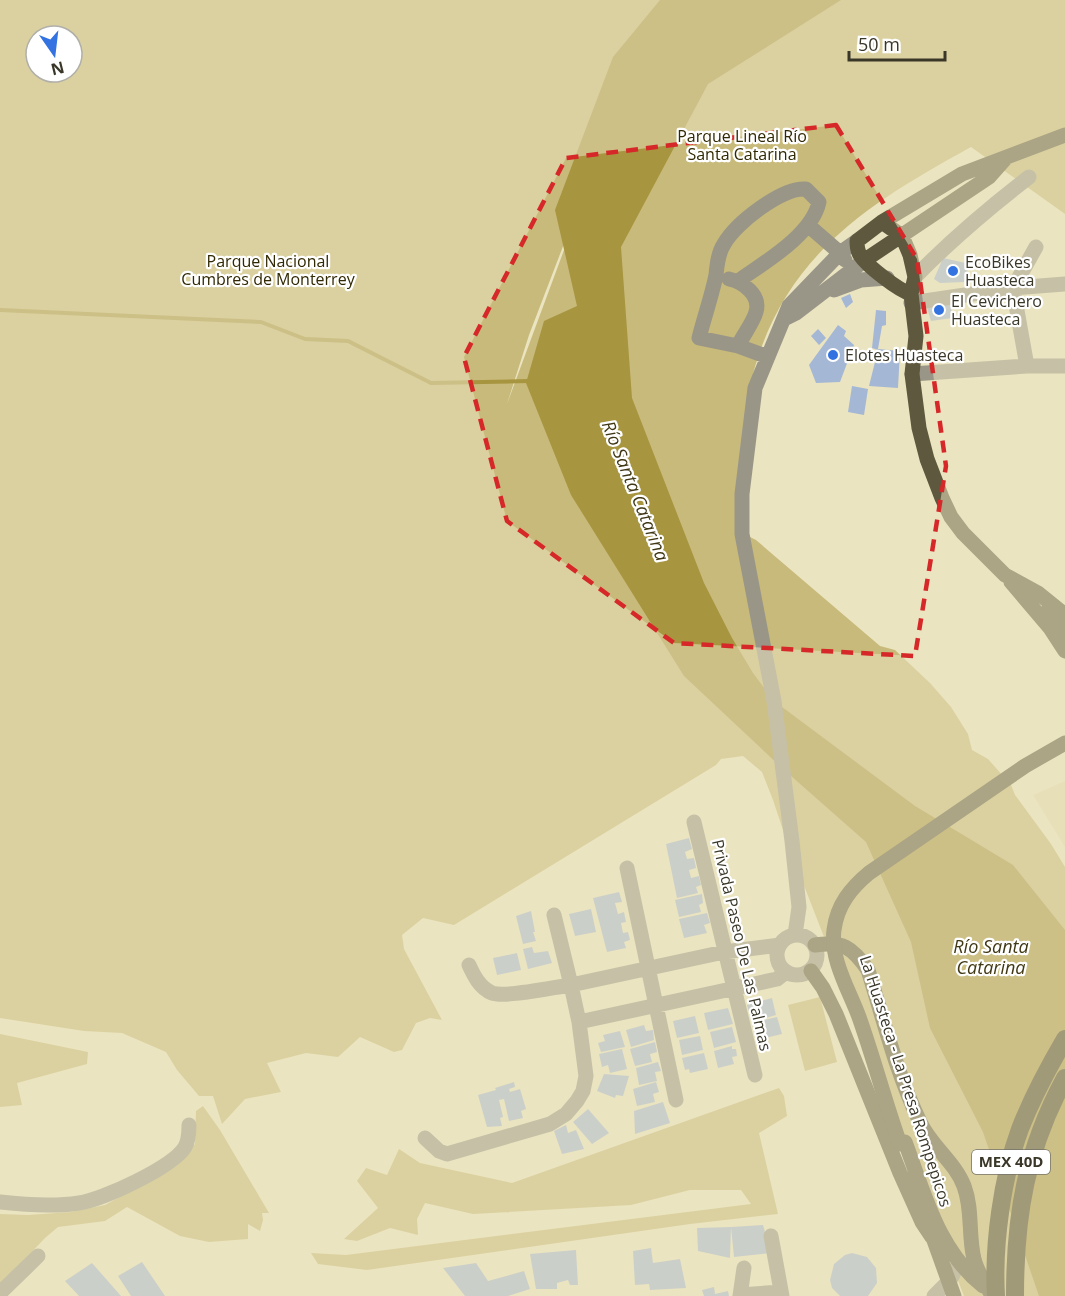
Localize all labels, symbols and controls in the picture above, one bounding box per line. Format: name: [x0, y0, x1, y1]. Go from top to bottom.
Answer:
north arrow: [24, 24, 84, 84]
scale bar: [849, 24, 945, 62]
text: 50 m: [858, 32, 900, 56]
text: N: [49, 56, 67, 81]
park label: Parque Lineal Río Santa Catarina: [677, 125, 807, 165]
park label: Parque Nacional Cumbres de Monterrey: [181, 250, 356, 290]
place label: EcoBikes Huasteca: [965, 251, 1034, 291]
marker: EcoBikes Huasteca: [946, 264, 960, 278]
place label: El Cevichero Huasteca: [951, 290, 1042, 330]
marker: El Cevichero Huasteca: [932, 303, 946, 317]
place label: Elotes Huasteca: [845, 344, 963, 366]
marker: Elotes Huasteca: [826, 348, 840, 362]
water label: Río Santa Catarina: [597, 417, 675, 564]
street label: Privada Paseo De Las Palmas: [707, 837, 777, 1053]
water label: Río Santa Catarina: [953, 934, 1029, 979]
street label: La Huasteca - La Presa Rompepicos: [855, 952, 957, 1210]
road number: MEX 40D: [972, 1150, 1050, 1174]

